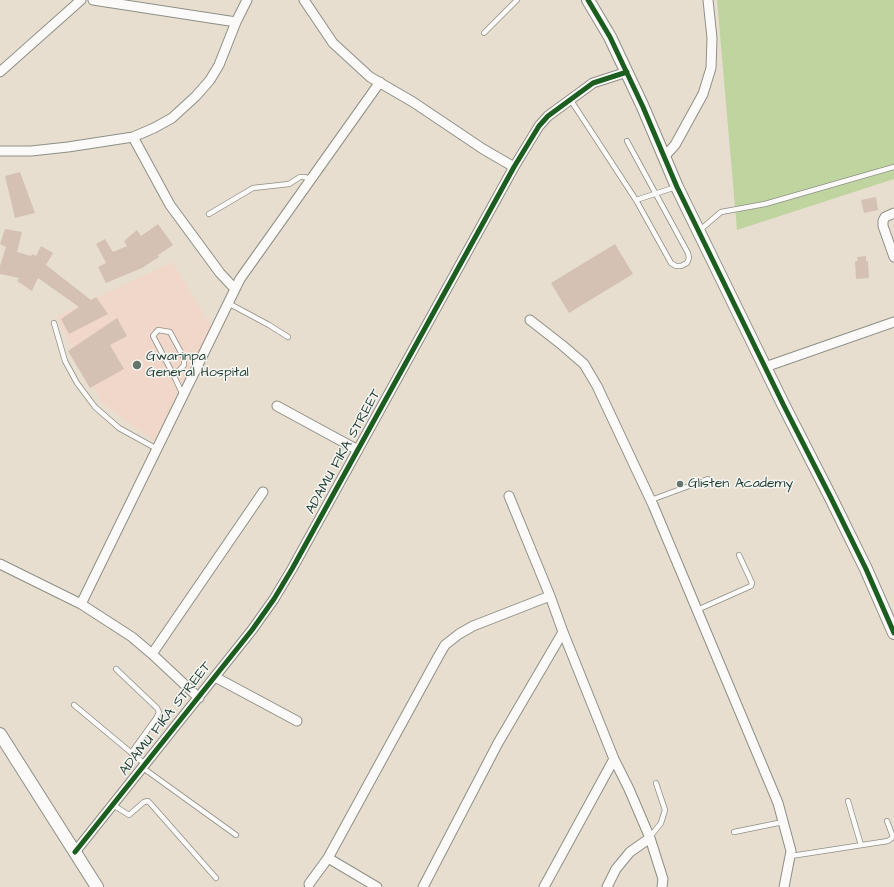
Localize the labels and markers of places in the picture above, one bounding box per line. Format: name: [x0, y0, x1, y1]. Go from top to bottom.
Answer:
place label: Gwarinpa General Hospital: [146, 349, 249, 382]
marker: Gwarinpa General Hospital: [131, 359, 143, 371]
place label: Glisten Academy: [688, 476, 793, 492]
marker: Glisten Academy: [675, 479, 685, 489]

